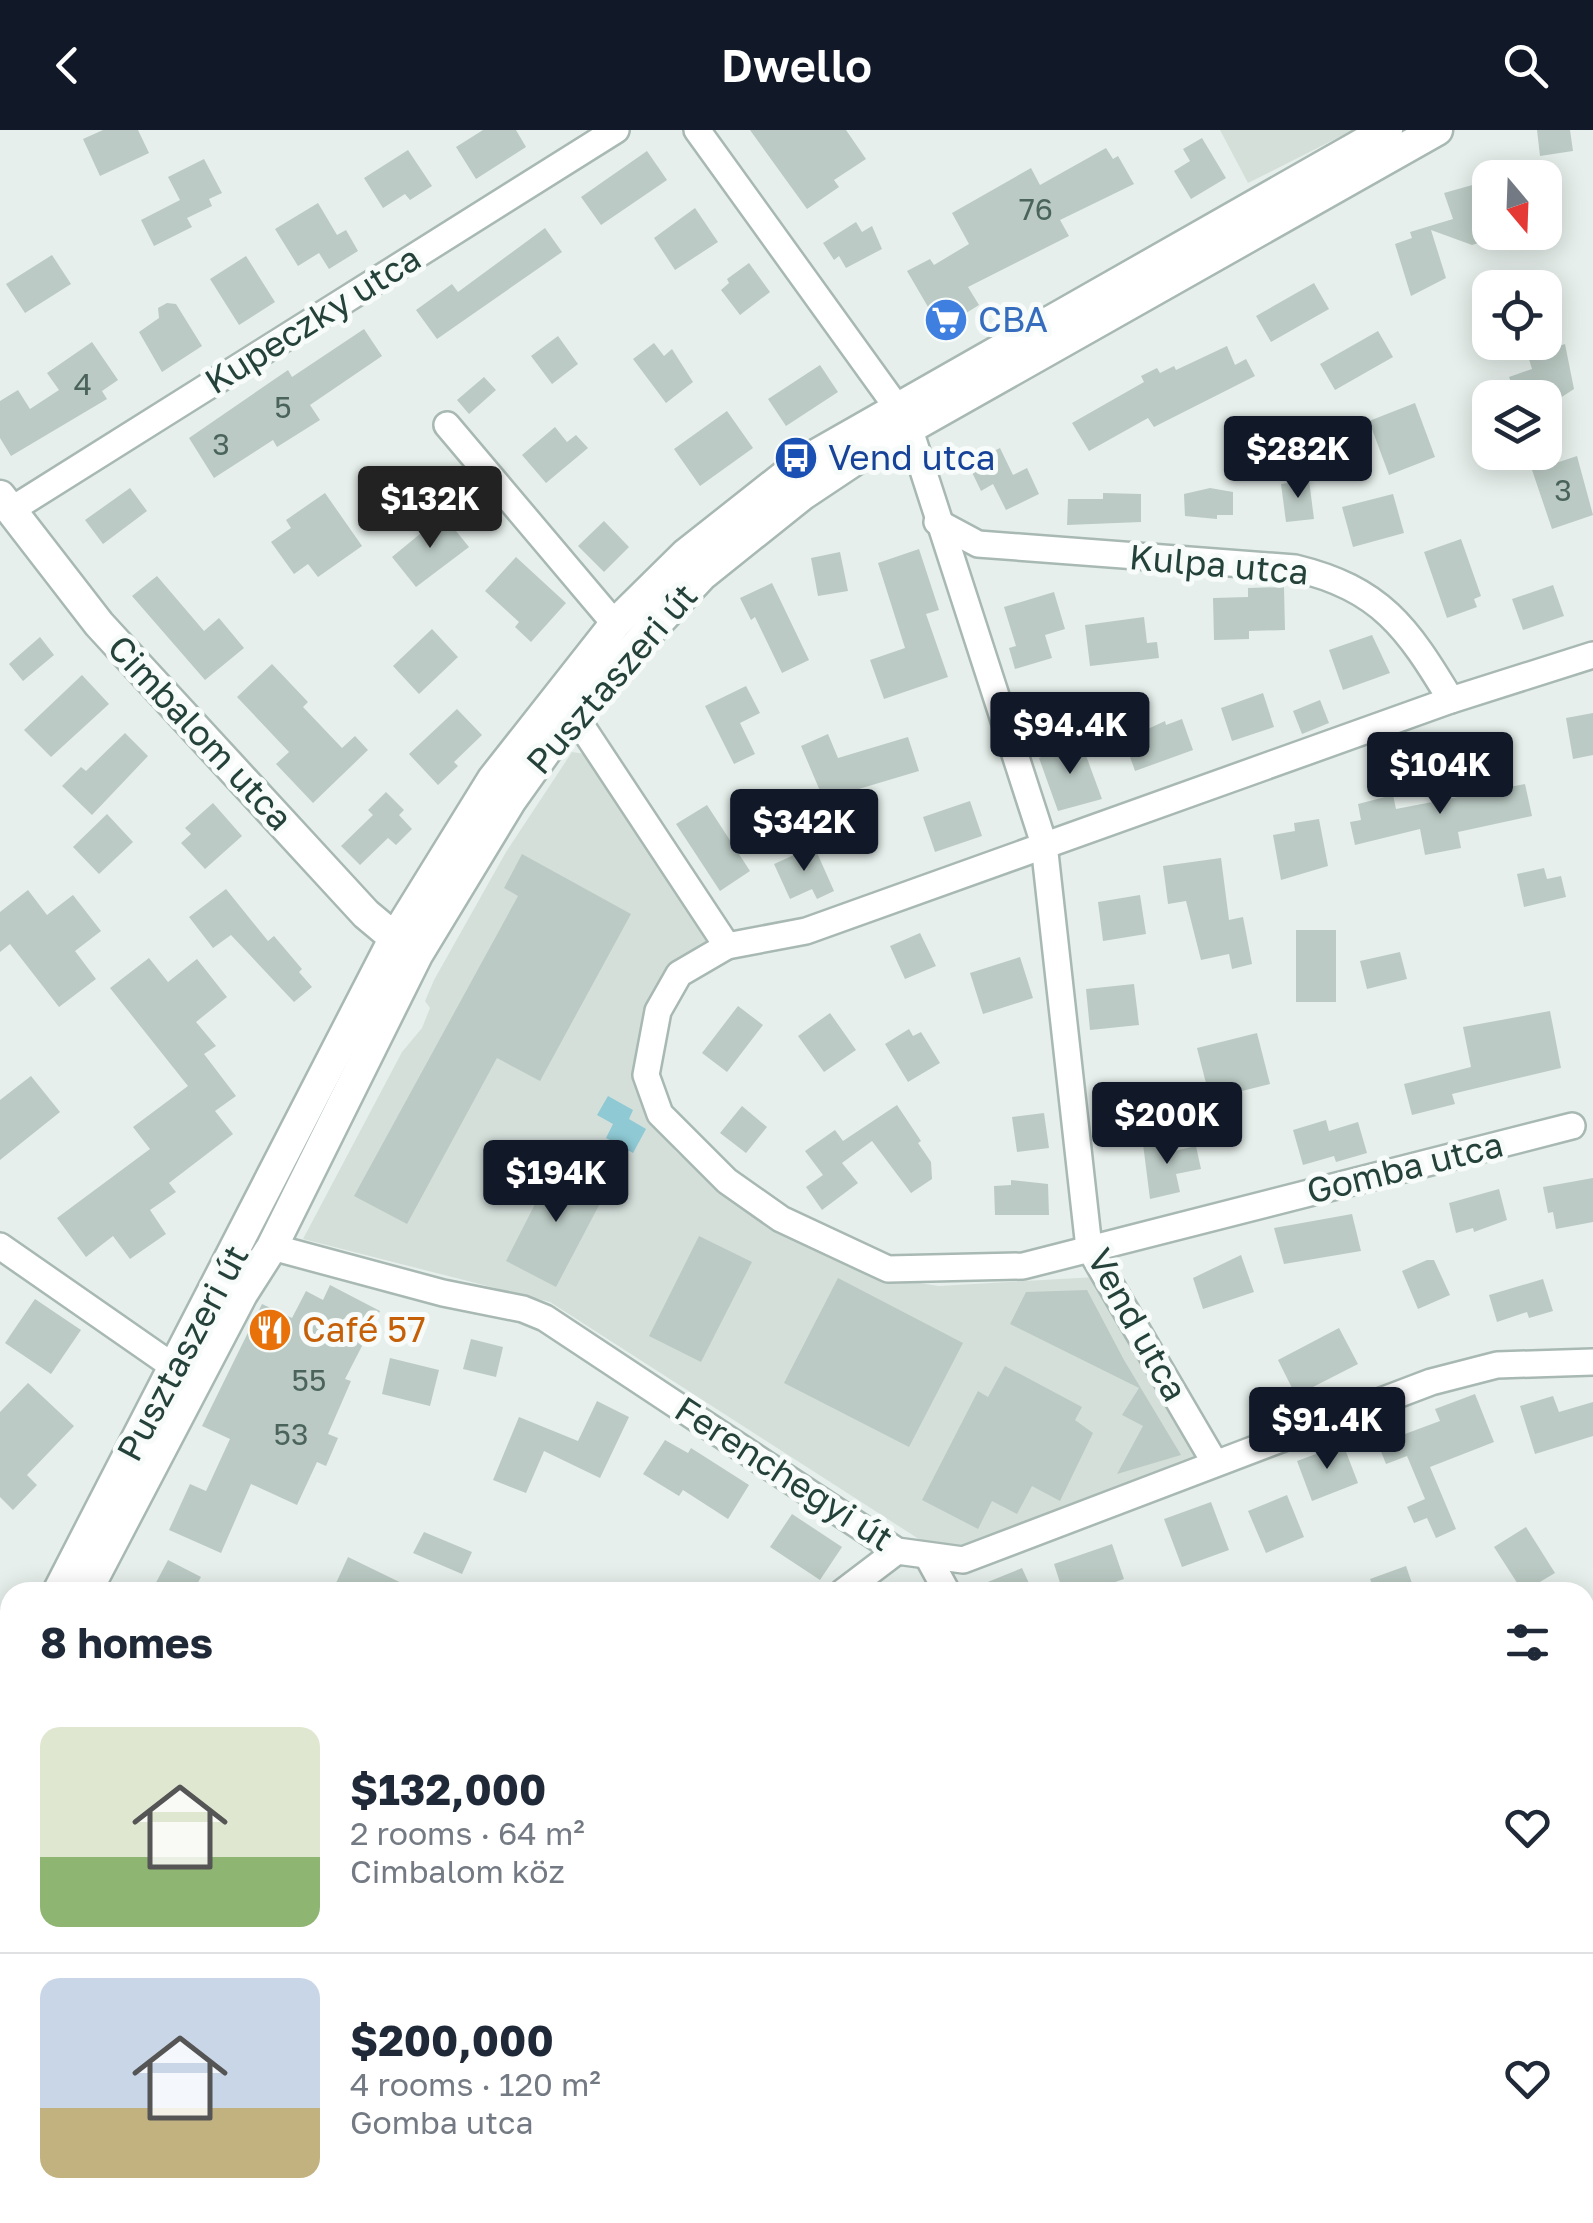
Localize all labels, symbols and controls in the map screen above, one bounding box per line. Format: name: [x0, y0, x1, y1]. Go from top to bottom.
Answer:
icon: back: [40, 38, 95, 93]
text: Dwello: [721, 38, 872, 92]
icon: search: [1498, 38, 1553, 93]
north arrow: [1472, 160, 1562, 250]
map controls: [1472, 160, 1562, 470]
house number: 76: [1019, 191, 1053, 227]
street label: Kupeczky utca: [197, 236, 428, 402]
button: locate: [1472, 270, 1562, 360]
supermarket icon: CBA: [923, 297, 969, 343]
place label: CBA: [978, 298, 1048, 340]
house number: 4: [74, 366, 92, 402]
button: layers: [1472, 380, 1562, 470]
house number: 5: [274, 389, 292, 425]
pin: $282K: [1228, 416, 1368, 501]
house number: 3: [212, 426, 230, 462]
text: $282K: [1246, 429, 1350, 467]
bus stop icon: Vend utca: [773, 435, 819, 481]
place label: Vend utca: [828, 436, 995, 478]
pin: $132K: [360, 466, 500, 551]
house number: 3: [1554, 472, 1572, 508]
text: $132K: [380, 479, 480, 517]
street label: Kulpa utca: [1128, 535, 1311, 593]
street label: Pusztaszeri út: [517, 575, 705, 782]
street label: Cimbalom utca: [100, 626, 302, 838]
pin: $94.4K: [989, 692, 1151, 777]
text: $94.4K: [1012, 705, 1128, 743]
pin: $104K: [1370, 732, 1510, 817]
text: $104K: [1389, 745, 1491, 783]
pin: $342K: [734, 789, 874, 874]
text: $342K: [752, 802, 856, 840]
pin: $200K: [1097, 1082, 1237, 1167]
text: $200K: [1114, 1095, 1220, 1133]
street label: Gomba utca: [1302, 1122, 1507, 1212]
pin: $194K: [486, 1140, 626, 1225]
text: $194K: [505, 1153, 607, 1191]
street label: Pusztaszeri út: [108, 1237, 257, 1468]
street label: Vend utca: [1079, 1241, 1197, 1408]
restaurant icon: Café 57: [247, 1307, 293, 1353]
place label: Café 57: [302, 1308, 426, 1350]
house number: 55: [292, 1362, 326, 1398]
street label: Ferenchegyi út: [668, 1387, 901, 1559]
pin: $91.4K: [1246, 1387, 1408, 1472]
text: $91.4K: [1271, 1400, 1383, 1438]
house number: 53: [274, 1416, 308, 1452]
icon: filters: [1500, 1615, 1555, 1670]
text: 8 homes: [40, 1617, 213, 1667]
text: $132,000: [350, 1764, 546, 1814]
icon: home: [120, 1767, 240, 1887]
icon: heart: [1500, 1800, 1555, 1855]
text: 2 rooms · 64 m²: [350, 1814, 585, 1852]
text: Cimbalom köz: [350, 1852, 565, 1890]
text: $200,000: [350, 2015, 554, 2065]
icon: home: [120, 2018, 240, 2138]
icon: heart: [1500, 2051, 1555, 2106]
text: 4 rooms · 120 m²: [350, 2065, 601, 2103]
text: Gomba utca: [350, 2103, 534, 2141]

